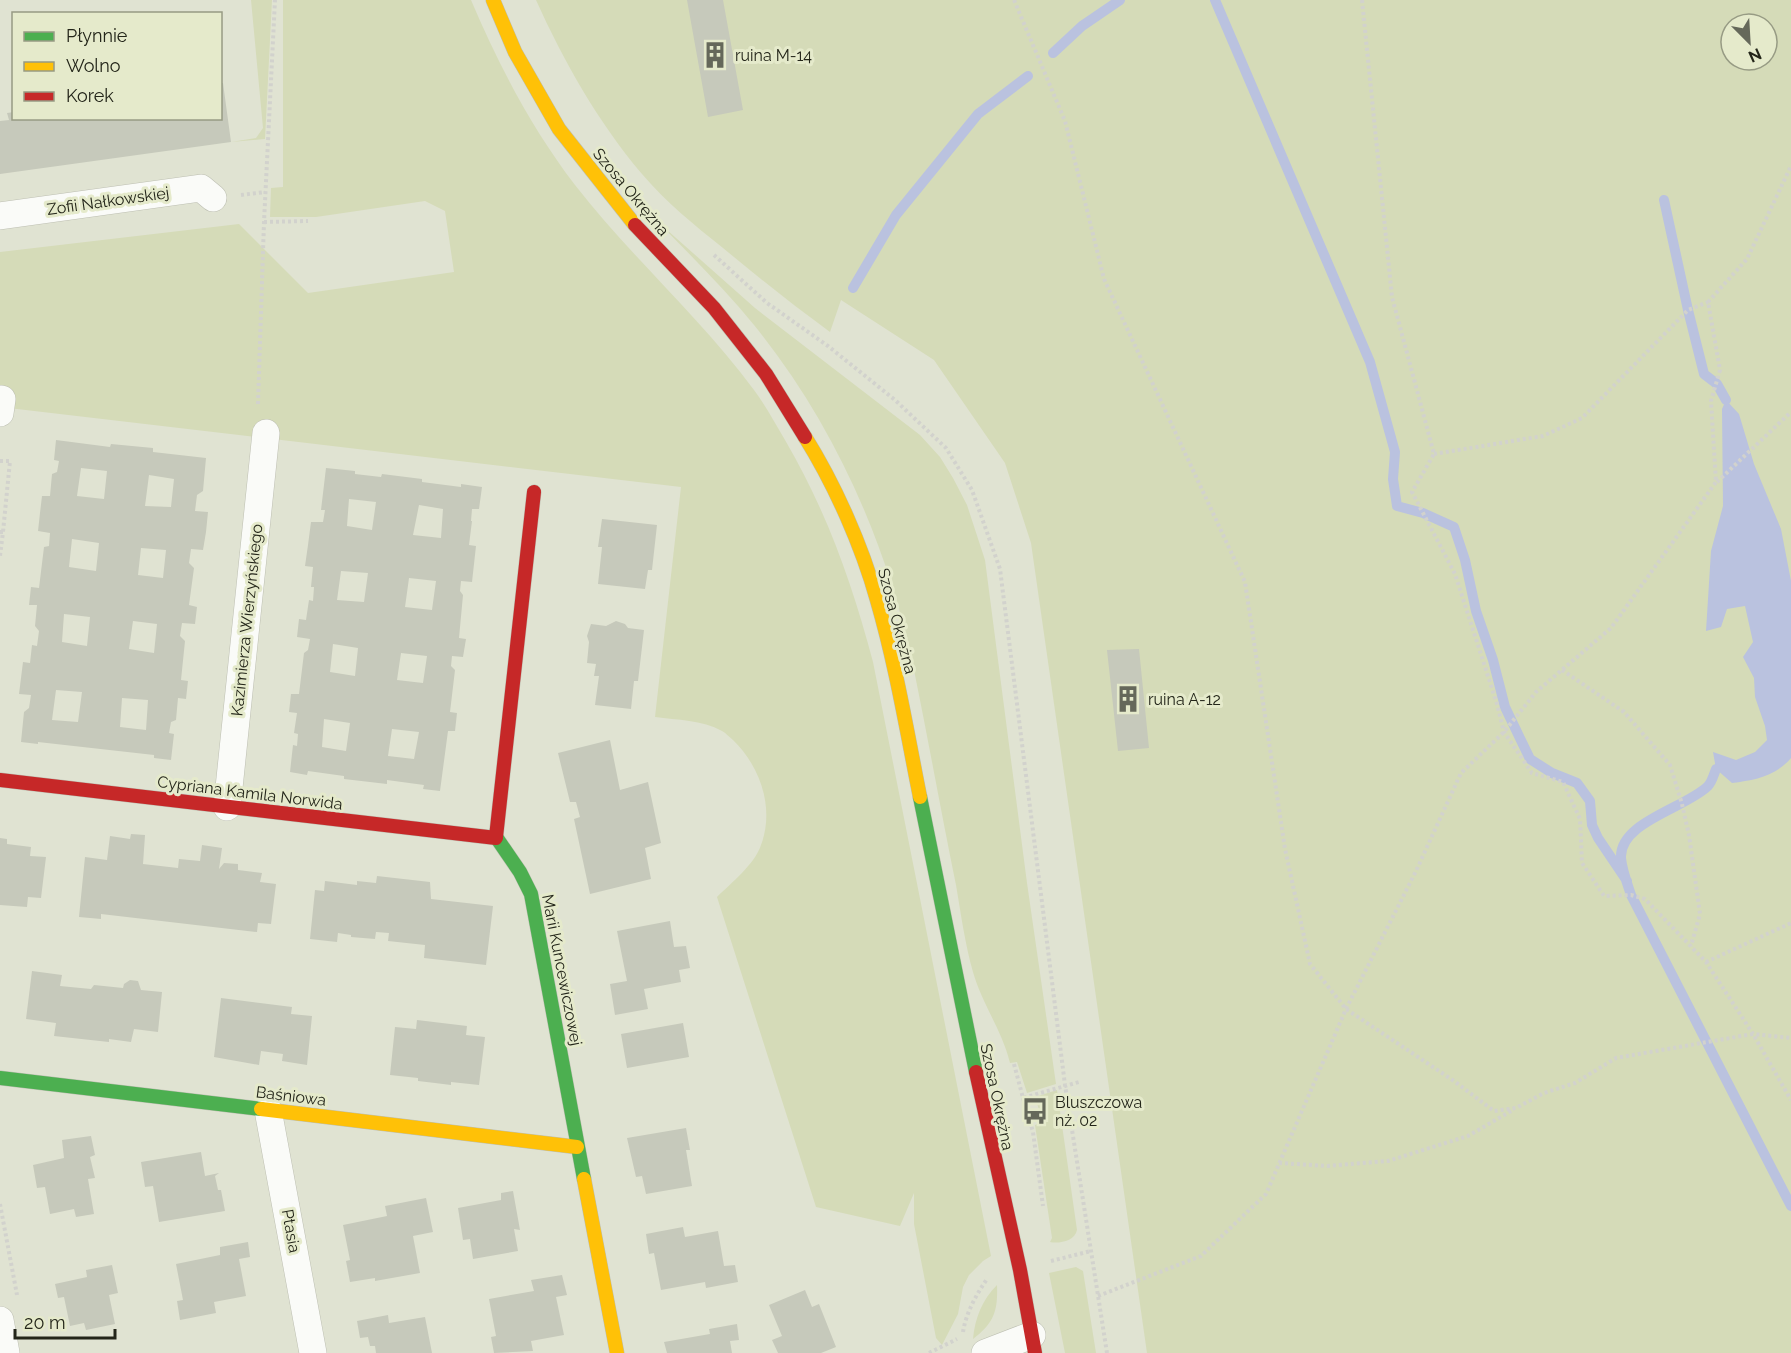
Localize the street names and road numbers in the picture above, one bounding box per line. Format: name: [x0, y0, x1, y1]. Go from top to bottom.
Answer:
street label: Szosa Okrężna: [589, 144, 673, 240]
street label: Zofii Nałkowskiej: [46, 183, 170, 219]
street label: Kazimierza Wierzyńskiego: [227, 523, 267, 717]
street label: Szosa Okrężna: [874, 566, 920, 676]
street label: Cypriana Kamila Norwida: [156, 772, 344, 814]
street label: Marii Kuncewiczowej: [538, 893, 586, 1047]
street label: Szosa Okrężna: [976, 1042, 1018, 1152]
street label: Baśniowa: [255, 1082, 327, 1110]
street label: Ptasia: [278, 1208, 304, 1254]

